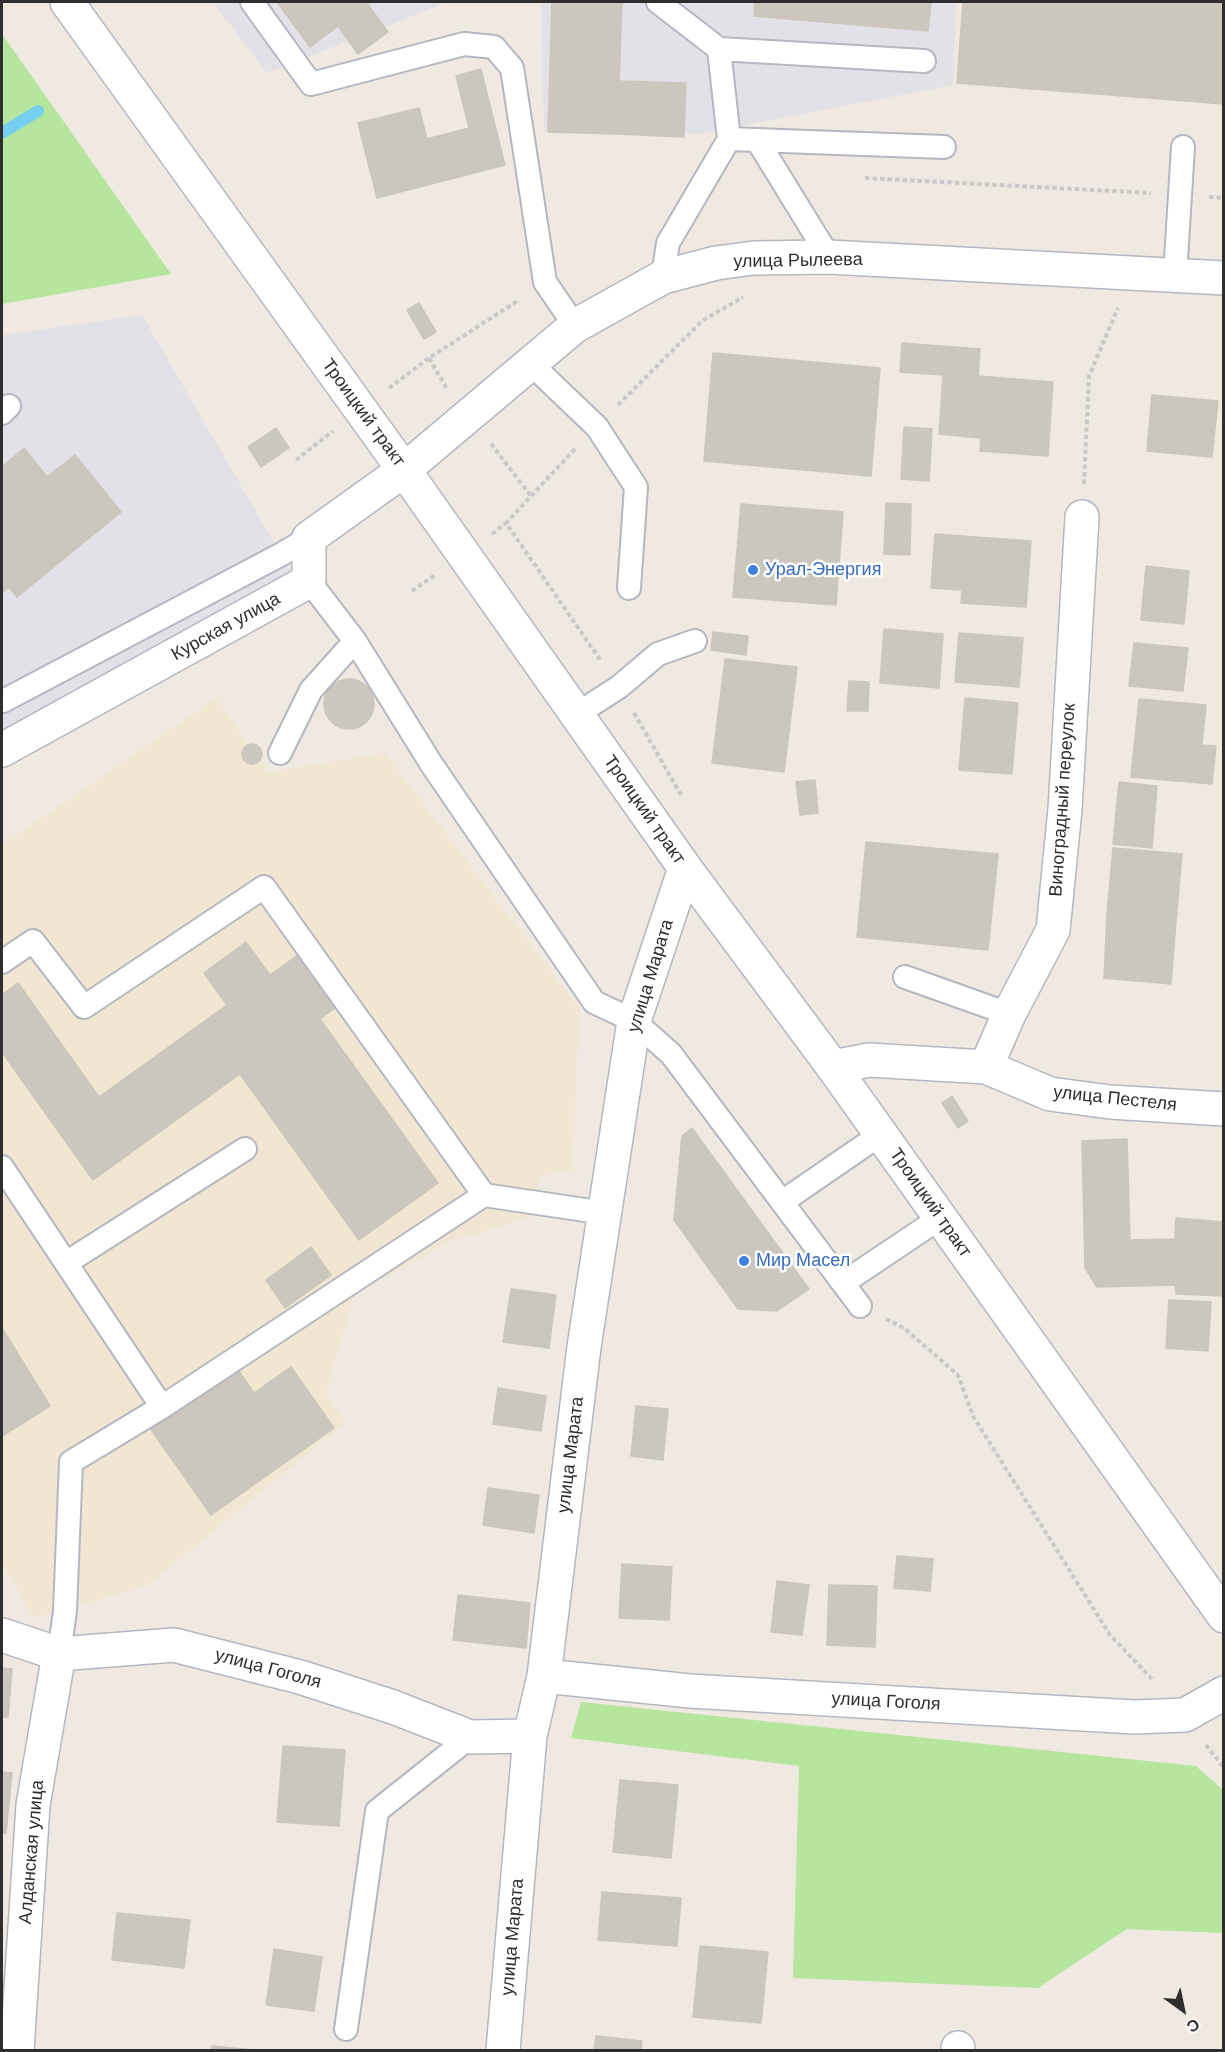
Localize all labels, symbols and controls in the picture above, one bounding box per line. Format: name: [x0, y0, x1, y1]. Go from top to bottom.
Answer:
street label: улица Рылеева: [733, 249, 863, 273]
street label: Троицкий тракт: [317, 355, 409, 471]
place label: Урал-Энергия: [765, 559, 881, 581]
marker: Урал-Энергия: [746, 563, 760, 577]
street label: Курская улица: [168, 588, 284, 666]
street label: Виноградный переулок: [1045, 703, 1081, 897]
street label: Троицкий тракт: [598, 751, 690, 869]
street label: улица Марата: [624, 917, 678, 1035]
street label: улица Пестеля: [1052, 1082, 1178, 1116]
street label: Троицкий тракт: [884, 1144, 976, 1262]
place label: Мир Масел: [756, 1250, 850, 1272]
marker: Мир Масел: [737, 1254, 751, 1268]
street label: улица Марата: [553, 1395, 589, 1515]
street label: улица Гоголя: [213, 1644, 323, 1694]
street label: улица Гоголя: [831, 1688, 941, 1716]
street label: Алданская улица: [15, 1779, 49, 1925]
street label: улица Марата: [497, 1878, 529, 1996]
north arrow: [1153, 1980, 1213, 2040]
text: С: [1184, 2015, 1203, 2036]

